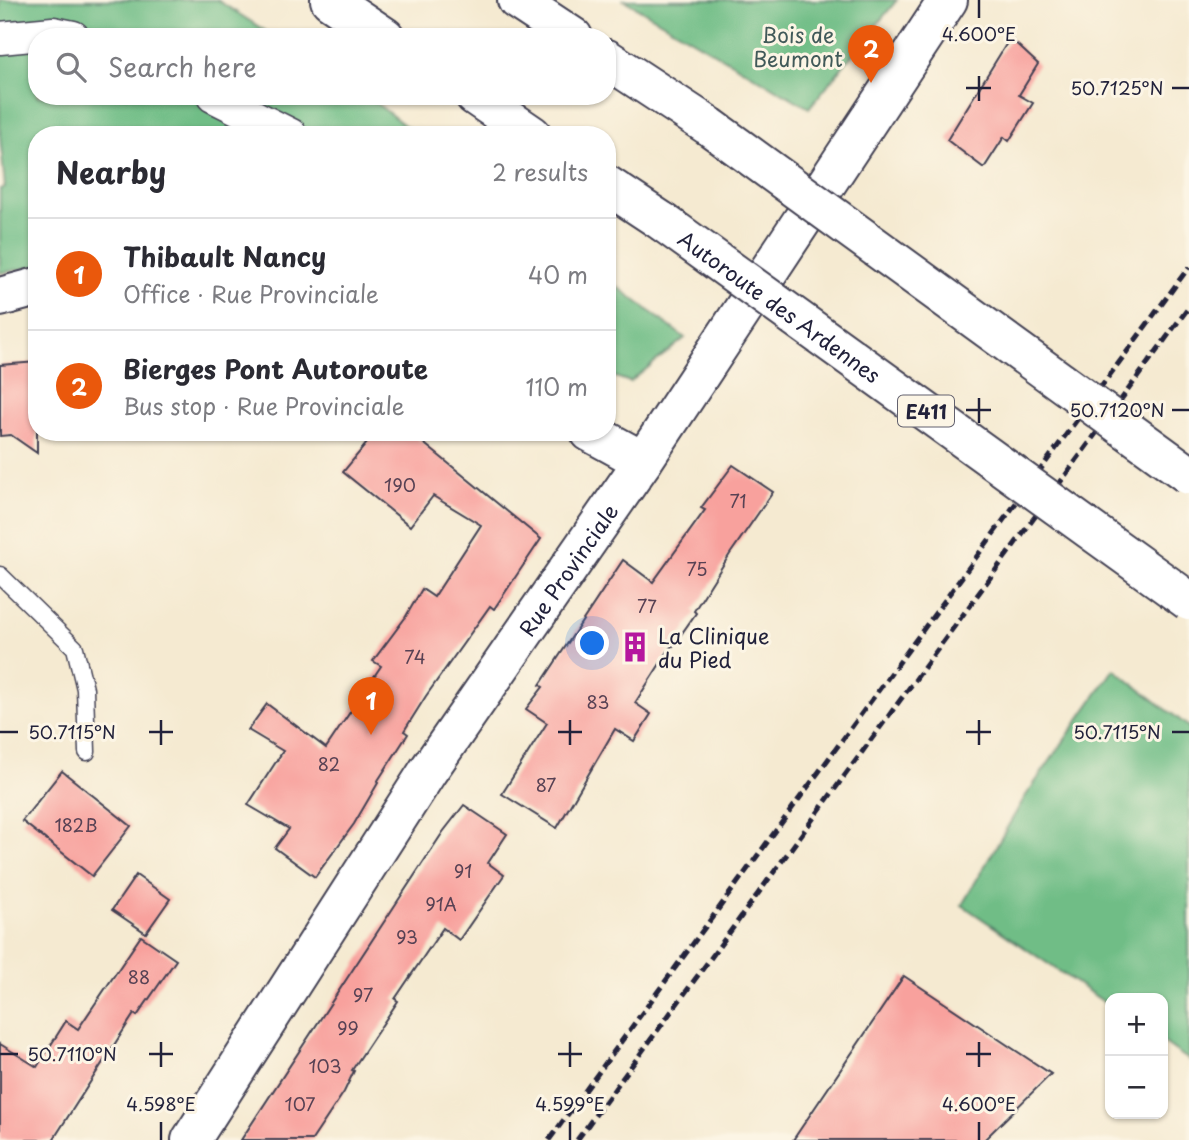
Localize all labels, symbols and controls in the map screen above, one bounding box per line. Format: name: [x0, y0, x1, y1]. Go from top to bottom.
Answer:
park label: Bois de Beumont: [753, 18, 843, 74]
text: 4.600°E: [942, 20, 1016, 47]
pin: 2: [848, 25, 894, 83]
search box: [28, 28, 616, 105]
text: Search here: [108, 47, 257, 86]
icon: search: [52, 48, 90, 86]
text: 50.7125°N: [1070, 74, 1164, 101]
text: Nearby: [56, 149, 166, 194]
text: 2 results: [492, 154, 588, 189]
street label: Autoroute des Ardennes: [672, 222, 888, 390]
text: Thibault Nancy: [123, 237, 326, 276]
text: 1: [74, 257, 85, 292]
text: 40 m: [528, 257, 588, 292]
text: Office · Rue Provinciale: [123, 276, 379, 311]
text: Bierges Pont Autoroute: [123, 349, 428, 388]
text: 2: [71, 369, 87, 404]
text: 110 m: [526, 369, 588, 404]
text: Bus stop · Rue Provinciale: [123, 388, 405, 423]
road number: E411: [898, 396, 954, 426]
text: 50.7120°N: [1069, 396, 1165, 423]
house number: 190: [384, 471, 416, 498]
house number: 71: [730, 487, 746, 514]
street label: Rue Provinciale: [511, 497, 625, 642]
house number: 75: [687, 555, 708, 582]
house number: 77: [637, 592, 657, 619]
place label: La Clinique du Pied: [658, 619, 769, 675]
your location: [575, 626, 609, 660]
building icon: La Clinique du Pied: [618, 630, 652, 664]
house number: 74: [404, 643, 426, 670]
pin: 1: [348, 677, 394, 735]
house number: 83: [587, 688, 609, 715]
text: 50.7115°N: [28, 718, 116, 745]
text: 50.7115°N: [1073, 718, 1161, 745]
house number: 82: [318, 750, 340, 777]
house number: 87: [536, 771, 556, 798]
house number: 182B: [54, 811, 98, 838]
house number: 91: [454, 857, 472, 884]
house number: 91A: [425, 890, 457, 917]
house number: 93: [396, 923, 418, 950]
house number: 88: [128, 963, 150, 990]
house number: 97: [353, 981, 373, 1008]
map controls: [1105, 993, 1168, 1119]
button: +: [1105, 993, 1168, 1056]
house number: 99: [337, 1014, 359, 1041]
text: 50.7110°N: [27, 1040, 117, 1067]
house number: 103: [308, 1052, 342, 1079]
button: −: [1105, 1056, 1168, 1119]
text: 4.598°E: [126, 1090, 196, 1117]
house number: 107: [285, 1090, 315, 1117]
text: 4.599°E: [535, 1090, 605, 1117]
text: 4.600°E: [942, 1090, 1016, 1117]

